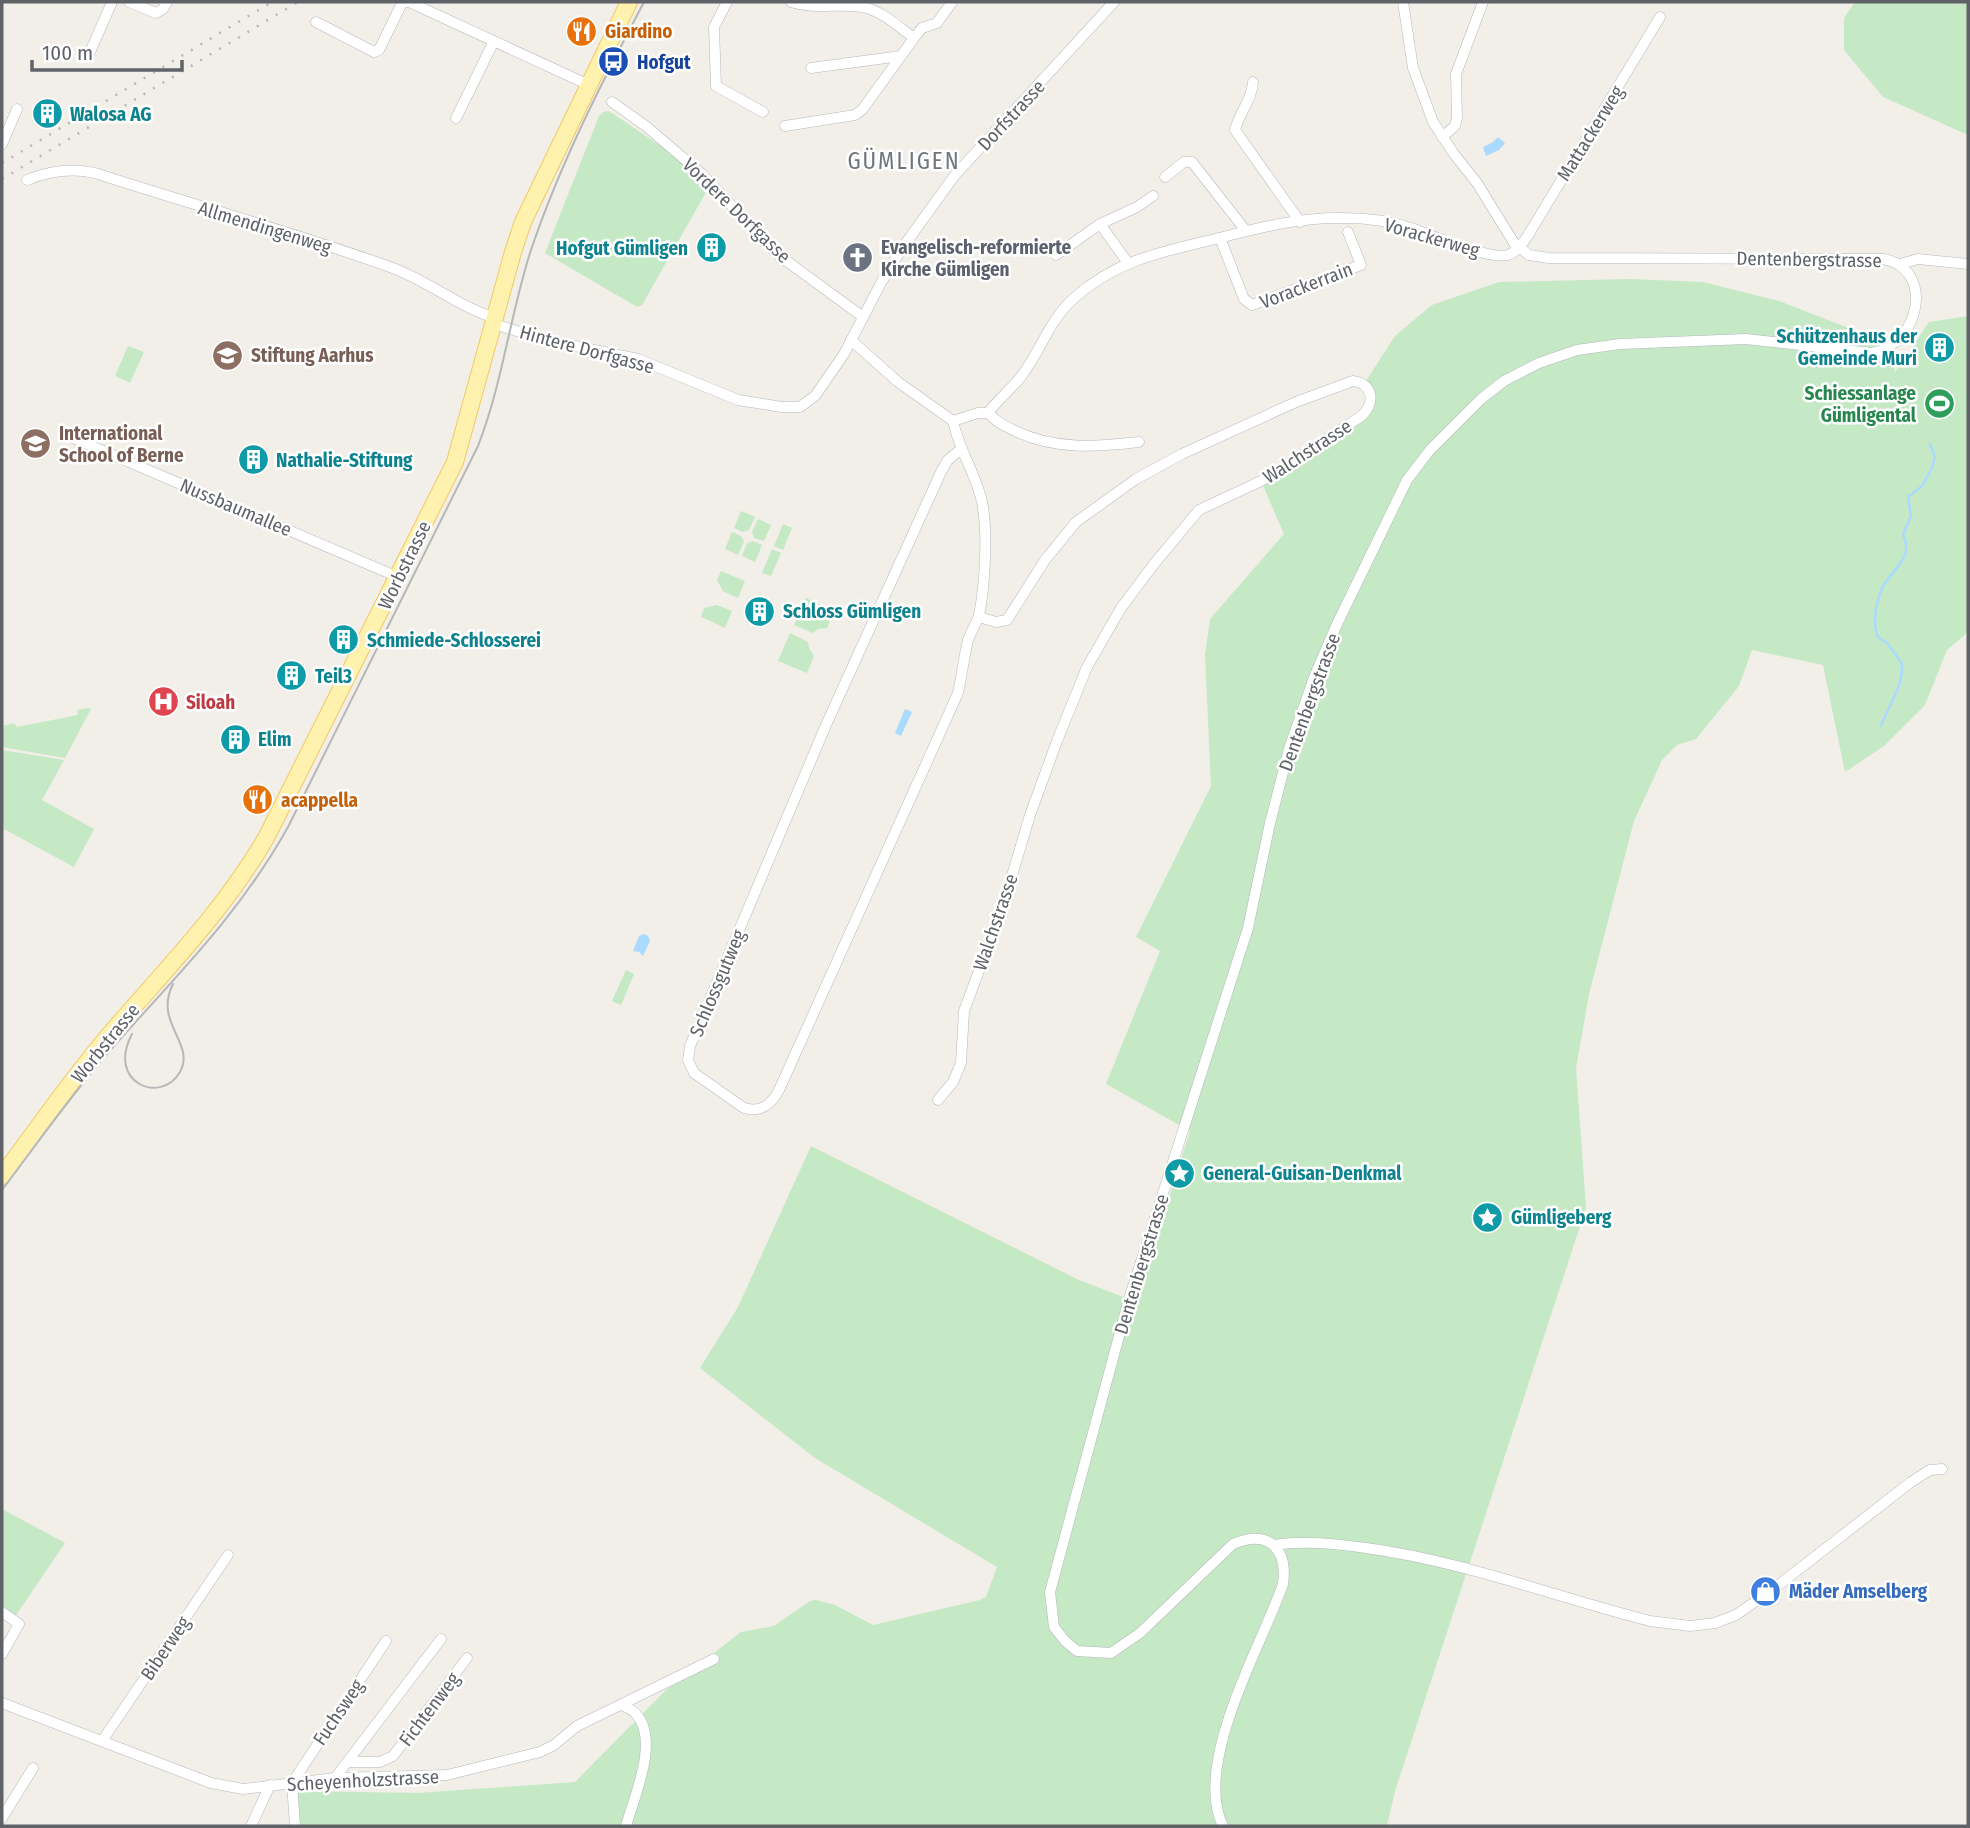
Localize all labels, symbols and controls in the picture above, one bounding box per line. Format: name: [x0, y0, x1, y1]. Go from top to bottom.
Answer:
restaurant icon: Giardino: [565, 14, 599, 48]
place label: Giardino: [605, 20, 672, 43]
scale bar: [32, 28, 182, 72]
text: 100 m: [42, 40, 93, 66]
bus stop icon: Hofgut: [597, 45, 631, 79]
place label: Hofgut: [637, 51, 691, 74]
street label: Dorfstrasse: [973, 75, 1050, 156]
street label: Mattackerweg: [1552, 81, 1629, 185]
building icon: Walosa AG: [30, 97, 64, 131]
place label: Walosa AG: [70, 103, 152, 126]
district label: GÜMLIGEN: [847, 147, 961, 175]
street label: Vordere Dorfgasse: [678, 153, 796, 268]
street label: Allmendingenweg: [196, 196, 334, 259]
street label: Vorackerweg: [1382, 213, 1482, 262]
building icon: Hofgut Gümligen: [694, 231, 728, 265]
place label: Evangelisch-reformierte Kirche Gümligen: [881, 236, 1072, 281]
place label: Hofgut Gümligen: [556, 237, 688, 260]
church icon: Evangelisch-reformierte Kirche Gümligen: [841, 241, 875, 275]
street label: Dentenbergstrasse: [1736, 247, 1882, 272]
street label: Vorackerrain: [1257, 257, 1356, 314]
street label: Hintere Dorfgasse: [517, 320, 657, 378]
place label: Schützenhaus der Gemeinde Muri: [1777, 325, 1918, 370]
building icon: Schützenhaus der Gemeinde Muri: [1923, 330, 1957, 364]
school or university icon: Stiftung Aarhus: [211, 338, 245, 372]
place label: Stiftung Aarhus: [251, 344, 374, 367]
place label: Schiessanlage Gümligental: [1805, 382, 1917, 427]
sports icon: Schiessanlage Gümligental: [1922, 387, 1956, 421]
street label: Walchstrasse: [1259, 414, 1356, 489]
place label: International School of Berne: [59, 422, 184, 467]
school or university icon: International School of Berne: [19, 427, 53, 461]
building icon: Nathalie-Stiftung: [236, 443, 270, 477]
place label: Nathalie-Stiftung: [276, 449, 413, 472]
street label: Nussbaumallee: [176, 474, 295, 541]
street label: Worbstrasse: [373, 517, 436, 613]
building icon: Schloss Gümligen: [743, 594, 777, 628]
place label: Schloss Gümligen: [783, 600, 921, 623]
building icon: Schmiede-Schlosserei: [327, 623, 361, 657]
place label: Schmiede-Schlosserei: [367, 629, 541, 652]
street label: Dentenbergstrasse: [1274, 630, 1345, 774]
building icon: Teil3: [275, 659, 309, 693]
place label: Teil3: [315, 665, 352, 688]
hospital icon: Siloah: [146, 685, 180, 719]
place label: Siloah: [186, 691, 235, 714]
building icon: Elim: [218, 722, 252, 756]
place label: Elim: [258, 728, 291, 751]
restaurant icon: acappella: [241, 783, 275, 817]
place label: acappella: [281, 789, 358, 812]
street label: Walchstrasse: [968, 871, 1023, 974]
street label: Schlossgutweg: [685, 926, 750, 1040]
street label: Worbstrasse: [66, 999, 144, 1088]
place icon: General-Guisan-Denkmal: [1163, 1156, 1197, 1190]
place label: General-Guisan-Denkmal: [1203, 1162, 1402, 1185]
street label: Dentenbergstrasse: [1109, 1191, 1174, 1337]
place icon: Gümligeberg: [1471, 1200, 1505, 1234]
place label: Gümligeberg: [1511, 1206, 1612, 1229]
shop icon: Mäder Amselberg: [1749, 1574, 1783, 1608]
place label: Mäder Amselberg: [1789, 1580, 1928, 1603]
street label: Biberweg: [136, 1612, 195, 1685]
street label: Fichtenweg: [394, 1668, 465, 1751]
street label: Fuchsweg: [308, 1675, 369, 1750]
street label: Scheyenholzstrasse: [286, 1765, 440, 1796]

